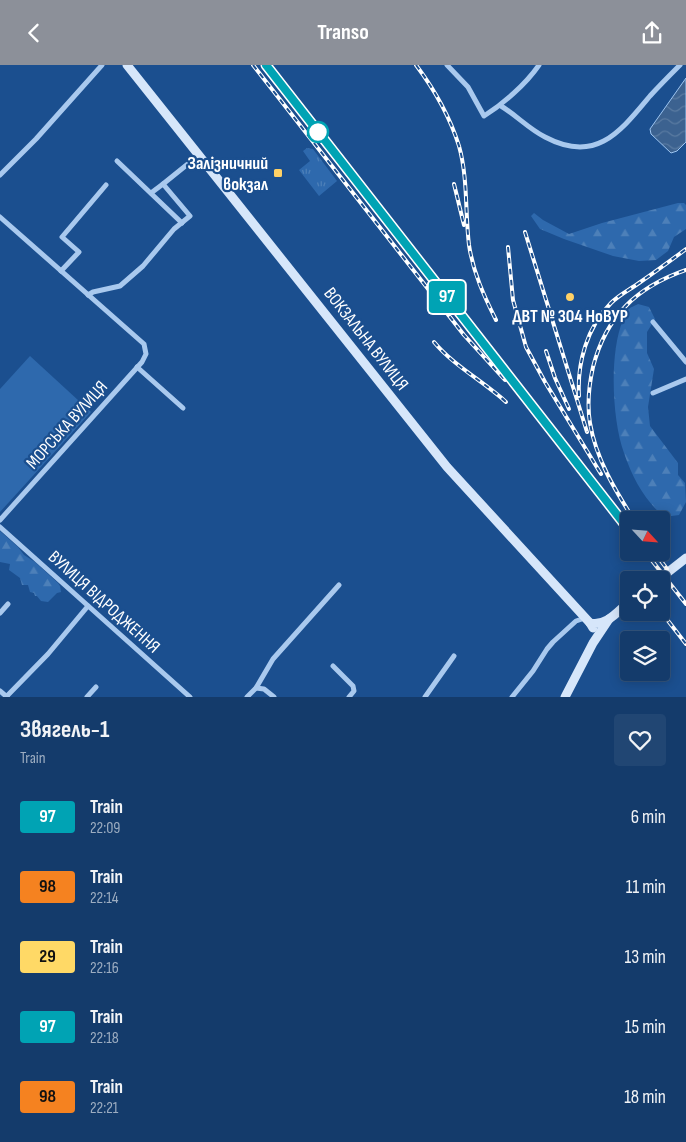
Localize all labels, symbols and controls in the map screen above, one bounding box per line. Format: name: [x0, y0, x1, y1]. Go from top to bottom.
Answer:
icon: back: [20, 19, 48, 47]
text: Transo: [317, 19, 369, 46]
icon: share: [638, 19, 666, 47]
unlabelled marker: [307, 121, 329, 143]
place label: Залізничний вокзал: [188, 153, 269, 195]
marker: Залізничний вокзал: [272, 167, 284, 179]
line badge: 97: [424, 281, 470, 313]
street label: ВОКЗАЛЬНА ВУЛИЦЯ: [319, 283, 413, 395]
text: 97: [439, 286, 455, 307]
marker: ДВТ № 304 НоВУР: [564, 291, 576, 303]
place label: ДВТ № 304 НоВУР: [512, 306, 628, 327]
street label: МОРСЬКА ВУЛИЦЯ: [22, 377, 112, 473]
north arrow: [620, 511, 670, 561]
map controls: [620, 511, 670, 681]
street label: ВУЛИЦЯ ВІДРОДЖЕННЯ: [44, 546, 164, 658]
button: locate: [620, 571, 670, 621]
button: layers: [620, 631, 670, 681]
button: heart: [614, 714, 666, 766]
text: Звягель-1: [20, 715, 109, 744]
text: Train: [20, 749, 46, 768]
text: Train: [90, 796, 123, 819]
text: 97: [39, 806, 56, 827]
text: 6 min: [631, 806, 666, 829]
text: 22:09: [90, 819, 120, 838]
text: Train: [90, 866, 123, 889]
text: 98: [39, 876, 56, 897]
text: 11 min: [626, 876, 666, 899]
text: 22:14: [90, 889, 119, 908]
text: Train: [90, 936, 123, 959]
text: 29: [39, 946, 56, 967]
text: 13 min: [625, 946, 666, 969]
text: 22:16: [90, 959, 119, 978]
text: Train: [90, 1006, 123, 1029]
text: 97: [39, 1016, 56, 1037]
text: 15 min: [625, 1016, 666, 1039]
text: 22:18: [90, 1029, 119, 1048]
text: Train: [90, 1076, 123, 1099]
text: 98: [39, 1086, 56, 1107]
text: 18 min: [624, 1086, 666, 1109]
text: 22:21: [90, 1099, 118, 1118]

